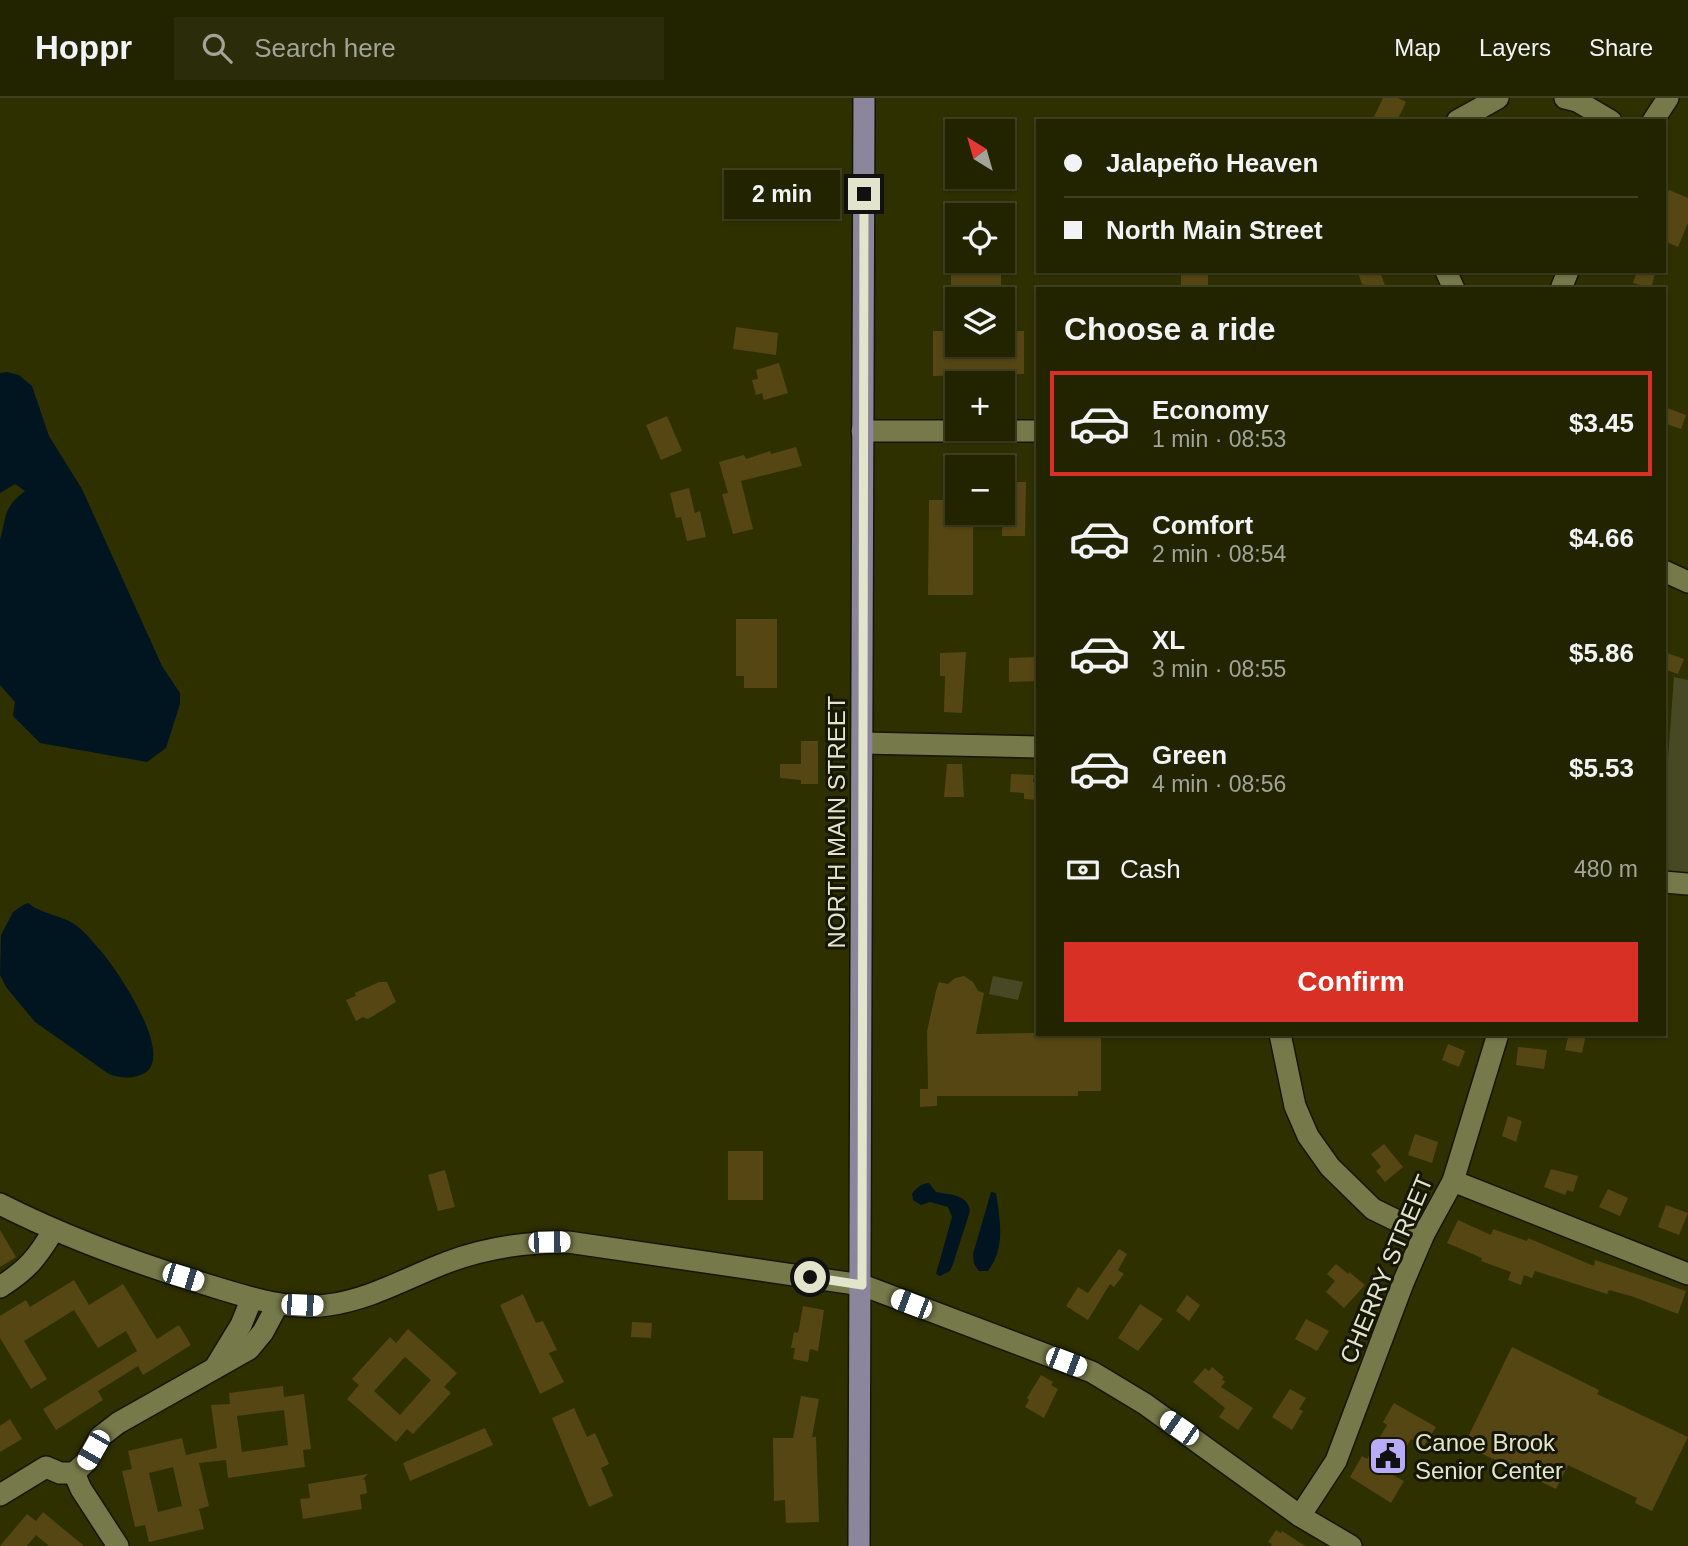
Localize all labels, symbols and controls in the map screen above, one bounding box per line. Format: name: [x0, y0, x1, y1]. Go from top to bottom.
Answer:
search box: [174, 17, 664, 80]
text: Hoppr: [35, 29, 132, 66]
icon: search: [198, 29, 236, 67]
text: Search here: [254, 33, 396, 63]
text: Map: [1394, 34, 1441, 61]
text: Layers: [1479, 34, 1551, 61]
text: Share: [1589, 34, 1653, 61]
north arrow: [945, 119, 1015, 189]
map controls: [945, 119, 1015, 525]
text: Jalapeño Heaven: [1106, 148, 1318, 178]
callout: 2 min: [724, 170, 840, 218]
route end: [848, 178, 880, 210]
text: 2 min: [752, 181, 812, 207]
button: locate: [945, 203, 1015, 273]
text: North Main Street: [1106, 215, 1323, 245]
button: layers: [945, 287, 1015, 357]
text: Choose a ride: [1064, 311, 1276, 347]
button: +: [945, 371, 1015, 441]
icon: car: [1068, 392, 1131, 455]
text: Economy: [1152, 395, 1269, 425]
text: $3.45: [1569, 408, 1634, 438]
text: 1 min · 08:53: [1152, 426, 1286, 452]
button: −: [945, 455, 1015, 525]
icon: car: [1068, 507, 1131, 570]
text: Comfort: [1152, 510, 1253, 540]
text: $4.66: [1569, 523, 1634, 553]
text: 2 min · 08:54: [1152, 541, 1286, 567]
icon: car: [1068, 622, 1131, 685]
text: XL: [1152, 625, 1185, 655]
text: $5.86: [1569, 638, 1634, 668]
text: 3 min · 08:55: [1152, 656, 1286, 682]
street label: NORTH MAIN STREET: [823, 695, 850, 948]
icon: car: [1068, 737, 1131, 800]
text: Green: [1152, 740, 1227, 770]
text: $5.53: [1569, 753, 1634, 783]
text: 4 min · 08:56: [1152, 771, 1286, 797]
icon: cash: [1064, 851, 1102, 889]
text: Cash: [1120, 854, 1181, 884]
text: 480 m: [1574, 856, 1638, 882]
button: Confirm: [1064, 942, 1638, 1022]
street label: CHERRY STREET: [1334, 1171, 1438, 1367]
car: [528, 1231, 571, 1253]
car: [160, 1261, 207, 1293]
route start: [794, 1261, 826, 1293]
car: [888, 1287, 935, 1321]
car: [281, 1294, 324, 1316]
car: [1043, 1345, 1090, 1379]
car: [1156, 1407, 1203, 1449]
car: [74, 1427, 113, 1473]
place label: Canoe Brook Senior Center: [1415, 1429, 1563, 1484]
public building icon: Canoe Brook Senior Center: [1367, 1435, 1409, 1477]

